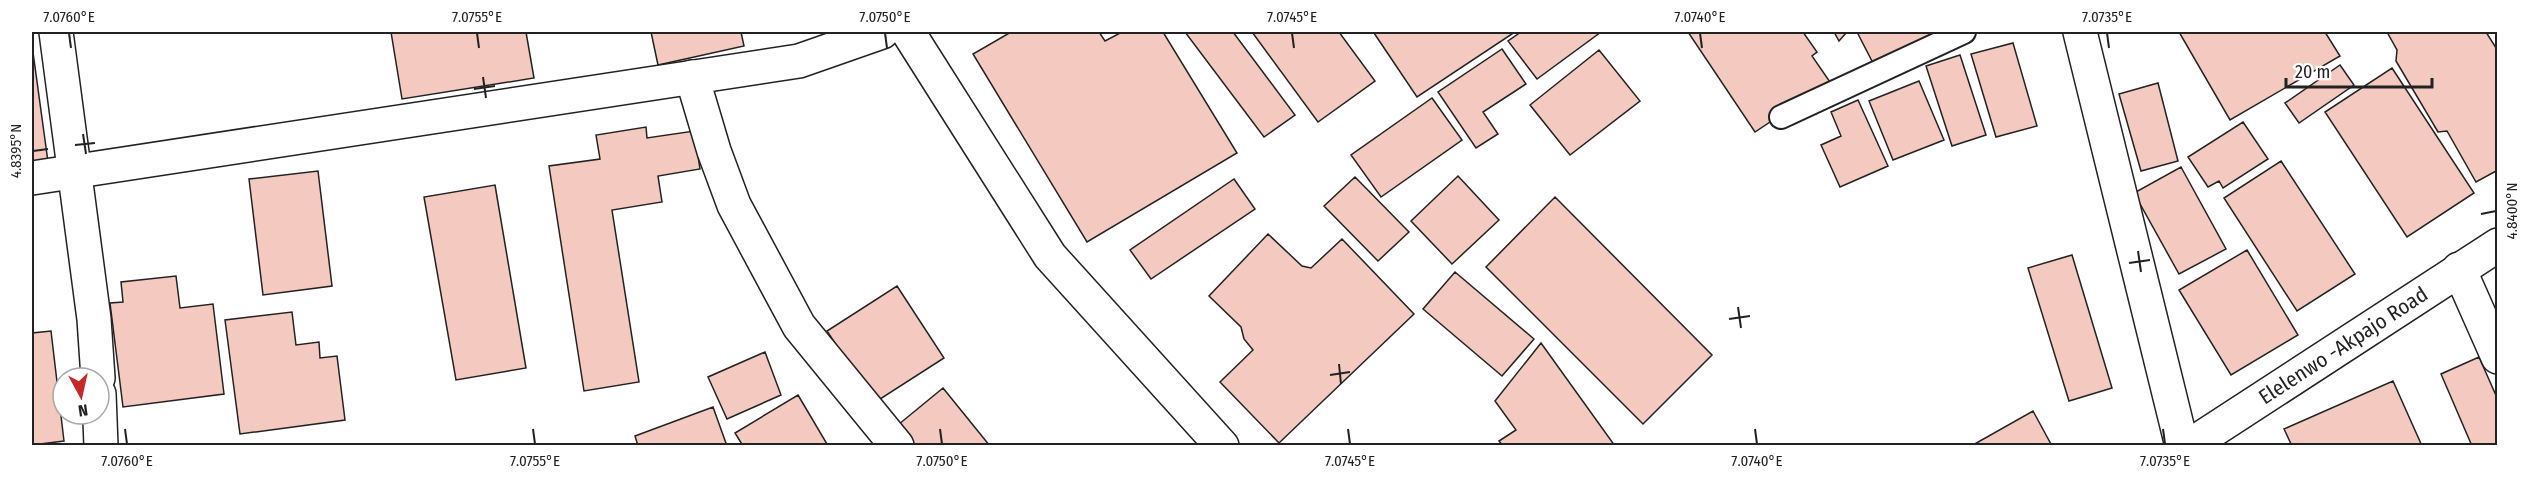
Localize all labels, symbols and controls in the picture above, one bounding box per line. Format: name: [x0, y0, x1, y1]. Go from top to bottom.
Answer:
text: 7.0760°E: [43, 8, 95, 26]
text: 7.0755°E: [452, 8, 502, 26]
text: 7.0750°E: [859, 8, 911, 26]
text: 7.0745°E: [1267, 8, 1317, 26]
text: 7.0740°E: [1674, 8, 1726, 26]
text: 7.0735°E: [2082, 8, 2132, 26]
scale bar: [2286, 51, 2432, 89]
text: 20 m: [2295, 61, 2330, 83]
text: 4.8395°N: [7, 124, 25, 178]
text: 4.8400°N: [2503, 183, 2521, 239]
street label: Elelenwo -Akpajo Road: [2254, 281, 2433, 410]
north arrow: [51, 366, 111, 426]
text: N: [77, 400, 89, 420]
text: 7.0760°E: [101, 452, 153, 470]
text: 7.0755°E: [510, 452, 560, 470]
text: 7.0750°E: [916, 452, 968, 470]
text: 7.0745°E: [1325, 452, 1375, 470]
text: 7.0740°E: [1731, 452, 1783, 470]
text: 7.0735°E: [2140, 452, 2190, 470]

